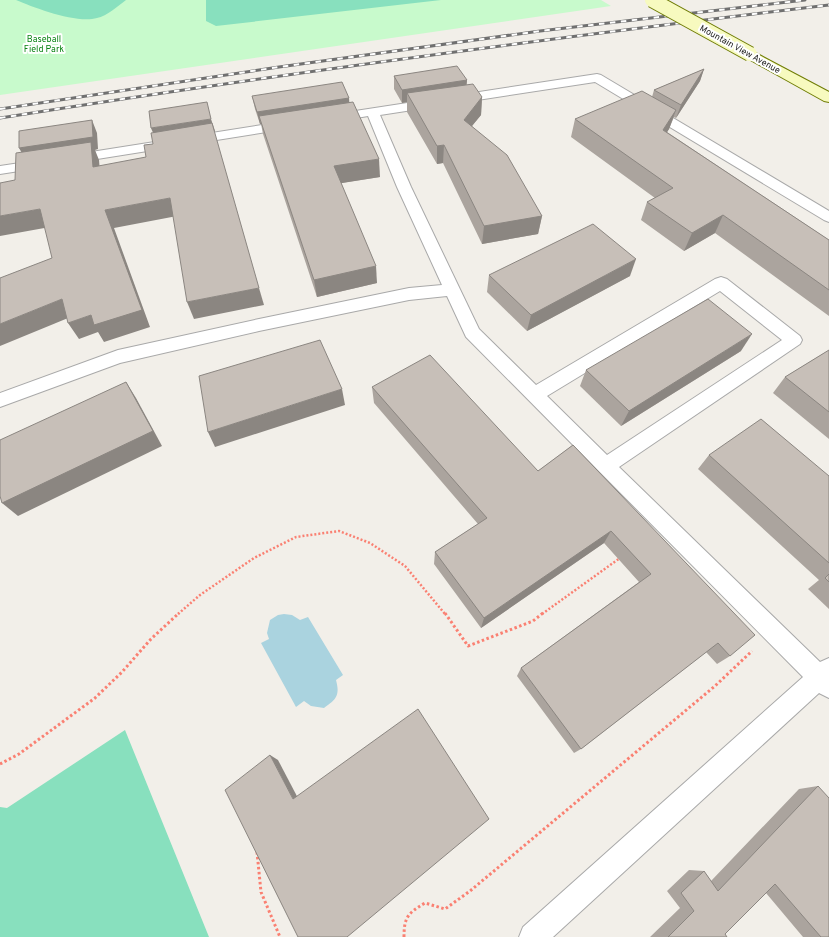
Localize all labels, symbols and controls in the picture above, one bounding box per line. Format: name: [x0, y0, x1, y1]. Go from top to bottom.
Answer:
street label: Mountain View Avenue: [697, 23, 782, 76]
park label: Baseball Field Park: [24, 34, 64, 55]

